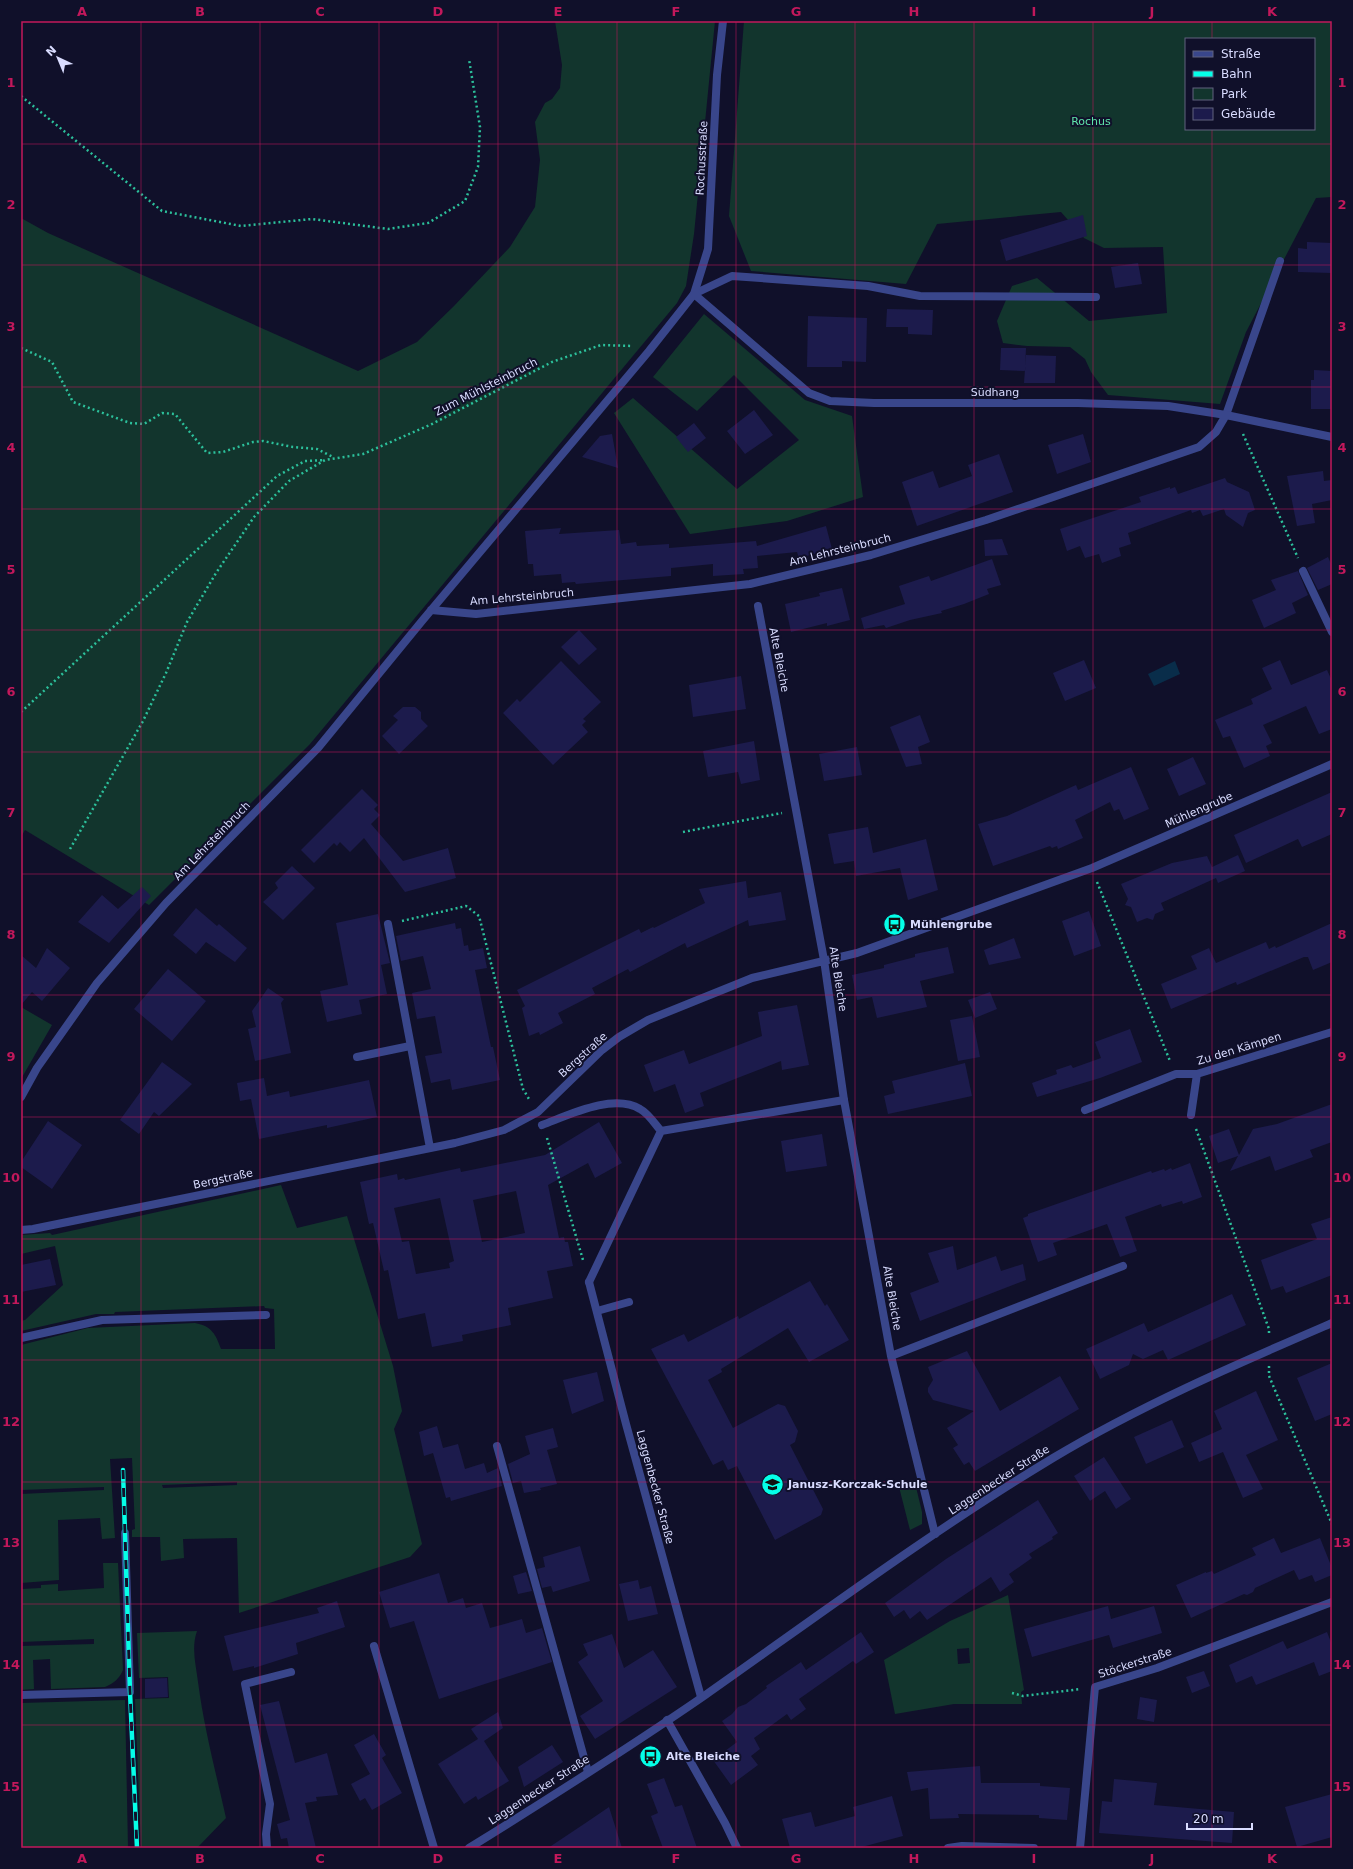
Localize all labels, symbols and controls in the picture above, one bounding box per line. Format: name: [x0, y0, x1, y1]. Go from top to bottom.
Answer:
text: A: [77, 4, 87, 19]
text: B: [195, 4, 205, 19]
text: C: [315, 4, 325, 19]
text: D: [433, 4, 444, 19]
text: E: [554, 4, 562, 19]
text: F: [672, 4, 680, 19]
text: G: [791, 4, 801, 19]
text: H: [909, 4, 919, 19]
text: I: [1032, 4, 1036, 19]
text: J: [1149, 4, 1154, 19]
text: K: [1267, 4, 1278, 19]
north arrow: [38, 38, 78, 78]
legend: [1185, 38, 1315, 130]
text: N: [44, 43, 59, 59]
text: Straße: [1221, 47, 1261, 61]
text: Bahn: [1221, 67, 1252, 81]
text: 1: [6, 75, 16, 90]
text: 1: [1337, 75, 1347, 90]
text: Park: [1221, 87, 1247, 101]
text: Gebäude: [1221, 107, 1275, 121]
park label: Rochus: [1071, 115, 1111, 128]
street label: Rochusstraße: [694, 120, 710, 196]
text: 2: [6, 197, 16, 212]
text: 2: [1337, 197, 1347, 212]
text: 3: [6, 319, 16, 334]
text: 3: [1337, 319, 1347, 334]
street label: Zum Mühlsteinbruch: [432, 355, 540, 419]
street label: Südhang: [971, 386, 1019, 399]
text: 4: [6, 440, 16, 455]
text: 4: [1337, 440, 1347, 455]
street label: Am Lehrsteinbruch: [788, 531, 892, 569]
text: 5: [6, 562, 16, 577]
text: 5: [1337, 562, 1347, 577]
street label: Am Lehrsteinbruch: [469, 586, 575, 608]
street label: Alte Bleiche: [766, 627, 792, 694]
text: 6: [6, 684, 16, 699]
text: 6: [1337, 684, 1347, 699]
street label: Mühlengrube: [1163, 789, 1235, 831]
street label: Am Lehrsteinbruch: [171, 799, 253, 883]
text: 7: [6, 805, 16, 820]
text: 7: [1337, 805, 1347, 820]
bus stop icon: Mühlengrube: [882, 911, 908, 937]
place label: Mühlengrube: [910, 918, 992, 931]
text: 8: [6, 927, 16, 942]
text: 8: [1337, 927, 1347, 942]
street label: Alte Bleiche: [826, 946, 850, 1013]
street label: Bergstraße: [556, 1030, 610, 1080]
street label: Zu den Kämpen: [1195, 1030, 1283, 1068]
text: 9: [6, 1049, 16, 1064]
text: 9: [1337, 1049, 1347, 1064]
street label: Bergstraße: [192, 1166, 254, 1192]
text: 10: [2, 1170, 20, 1185]
text: 10: [1333, 1170, 1351, 1185]
street label: Alte Bleiche: [880, 1265, 904, 1332]
text: 11: [2, 1292, 20, 1307]
text: 11: [1333, 1292, 1351, 1307]
text: 12: [2, 1414, 20, 1429]
text: 12: [1333, 1414, 1351, 1429]
street label: Laggenbecker Straße: [634, 1429, 677, 1546]
street label: Laggenbecker Straße: [946, 1442, 1052, 1517]
school or university icon: Janusz-Korczak-Schule: [759, 1471, 785, 1497]
place label: Janusz-Korczak-Schule: [787, 1478, 928, 1491]
text: 13: [2, 1535, 20, 1550]
text: 13: [1333, 1535, 1351, 1550]
street label: Stöckerstraße: [1097, 1645, 1174, 1681]
text: 14: [2, 1657, 20, 1672]
text: 14: [1333, 1657, 1351, 1672]
bus stop icon: Alte Bleiche: [638, 1743, 664, 1769]
place label: Alte Bleiche: [666, 1750, 740, 1763]
street label: Laggenbecker Straße: [486, 1752, 592, 1827]
text: 15: [2, 1779, 20, 1794]
text: 15: [1333, 1779, 1351, 1794]
scale bar: [1187, 1805, 1252, 1831]
text: 20 m: [1193, 1812, 1224, 1826]
text: A: [77, 1851, 87, 1866]
text: B: [195, 1851, 205, 1866]
text: C: [315, 1851, 325, 1866]
text: D: [433, 1851, 444, 1866]
text: E: [554, 1851, 562, 1866]
text: F: [672, 1851, 680, 1866]
text: G: [791, 1851, 801, 1866]
text: H: [909, 1851, 919, 1866]
text: I: [1032, 1851, 1036, 1866]
text: J: [1149, 1851, 1154, 1866]
text: K: [1267, 1851, 1278, 1866]

